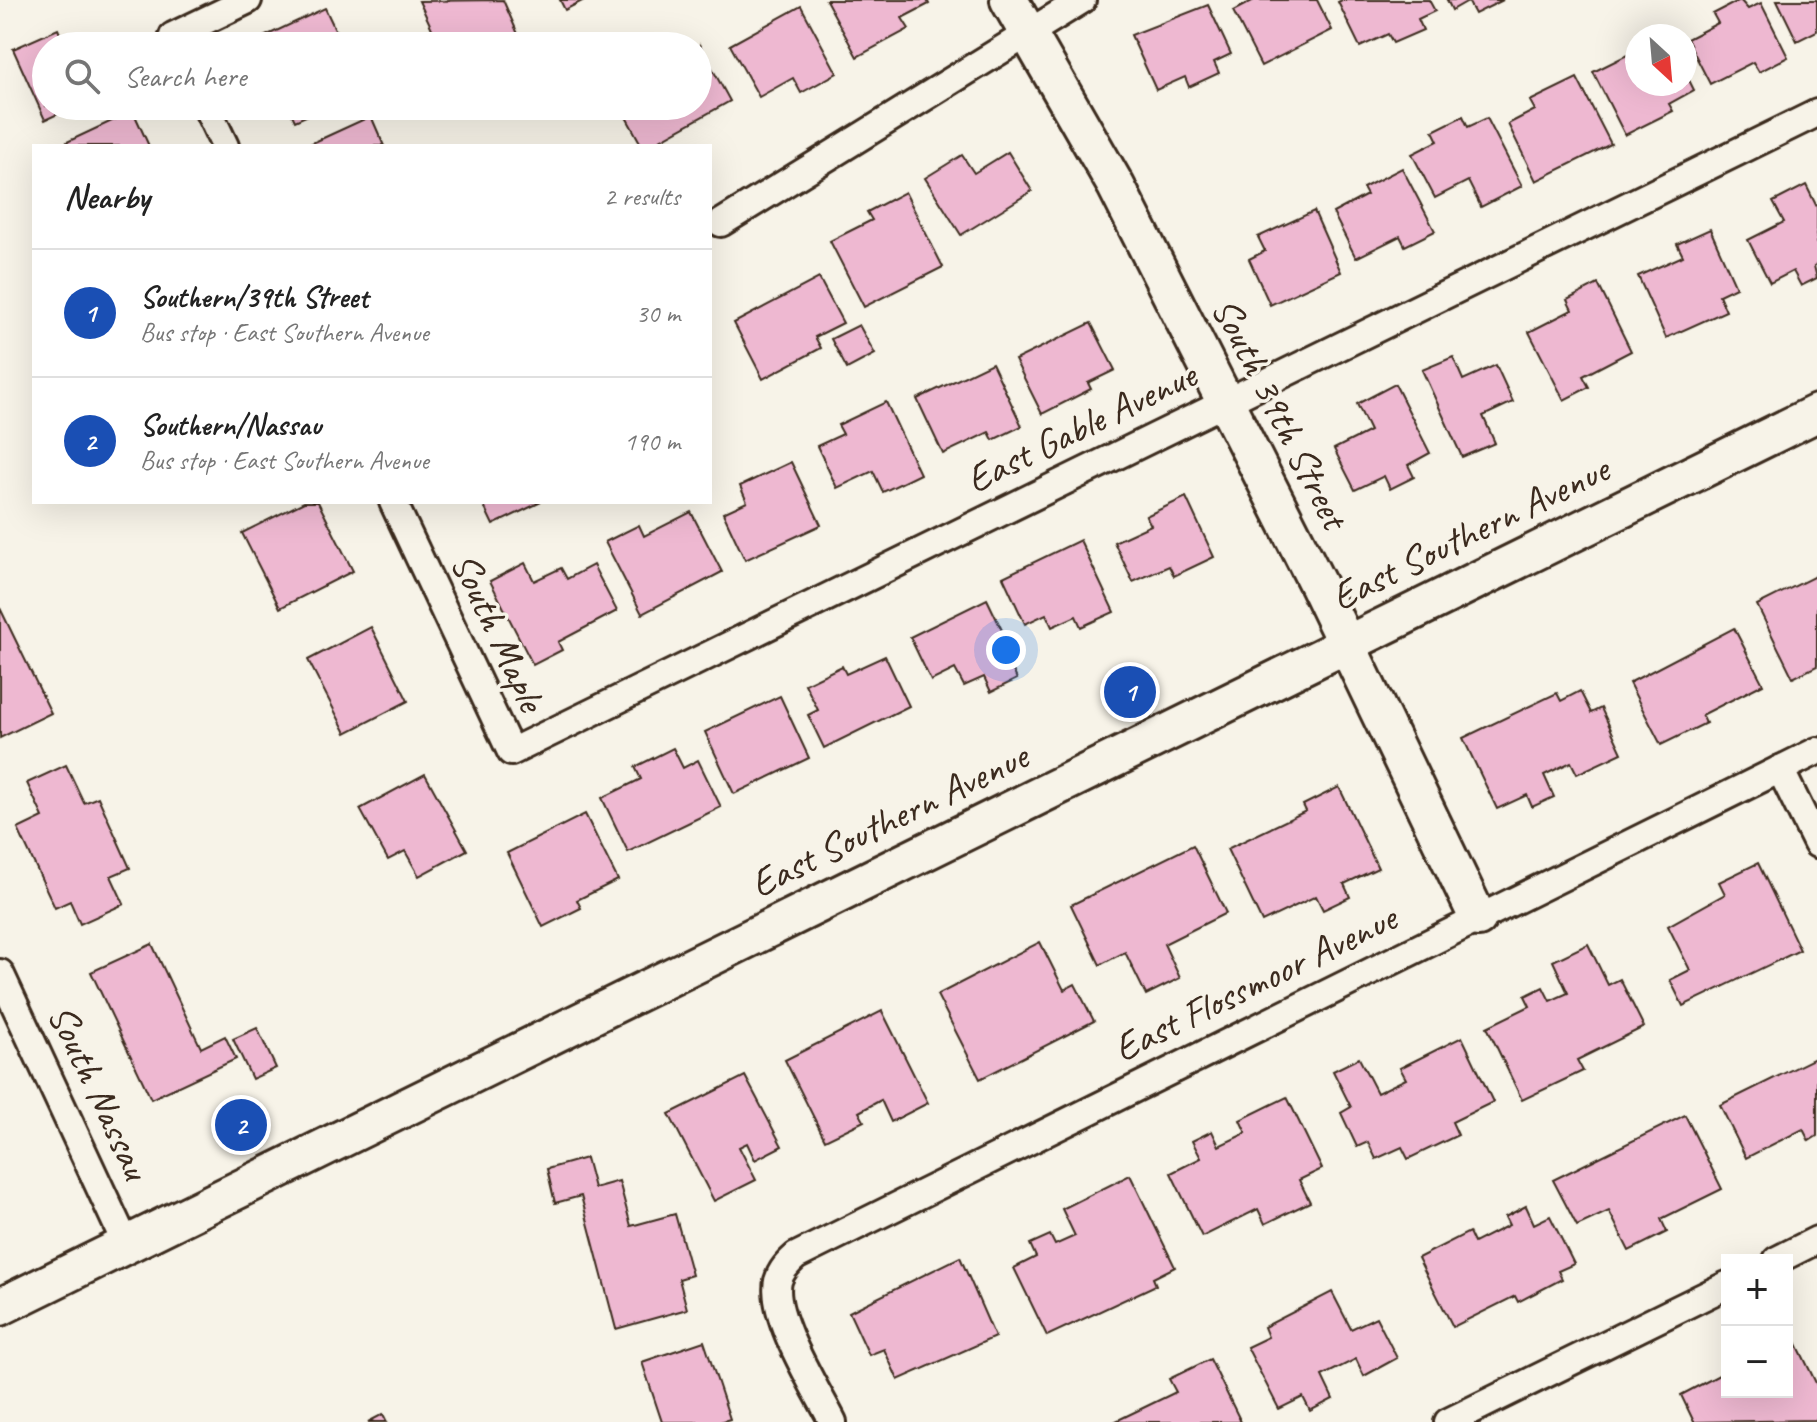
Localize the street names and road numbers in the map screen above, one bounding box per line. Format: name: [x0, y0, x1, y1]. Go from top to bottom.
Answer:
street label: South 39th Street: [1200, 289, 1361, 540]
street label: East Gable Avenue: [958, 348, 1207, 504]
street label: East Southern Avenue: [1323, 443, 1620, 622]
street label: South Maple: [440, 545, 558, 722]
street label: East Southern Avenue: [742, 730, 1039, 909]
street label: East Flossmoor Avenue: [1105, 892, 1407, 1073]
street label: South Nassau: [37, 996, 162, 1190]

